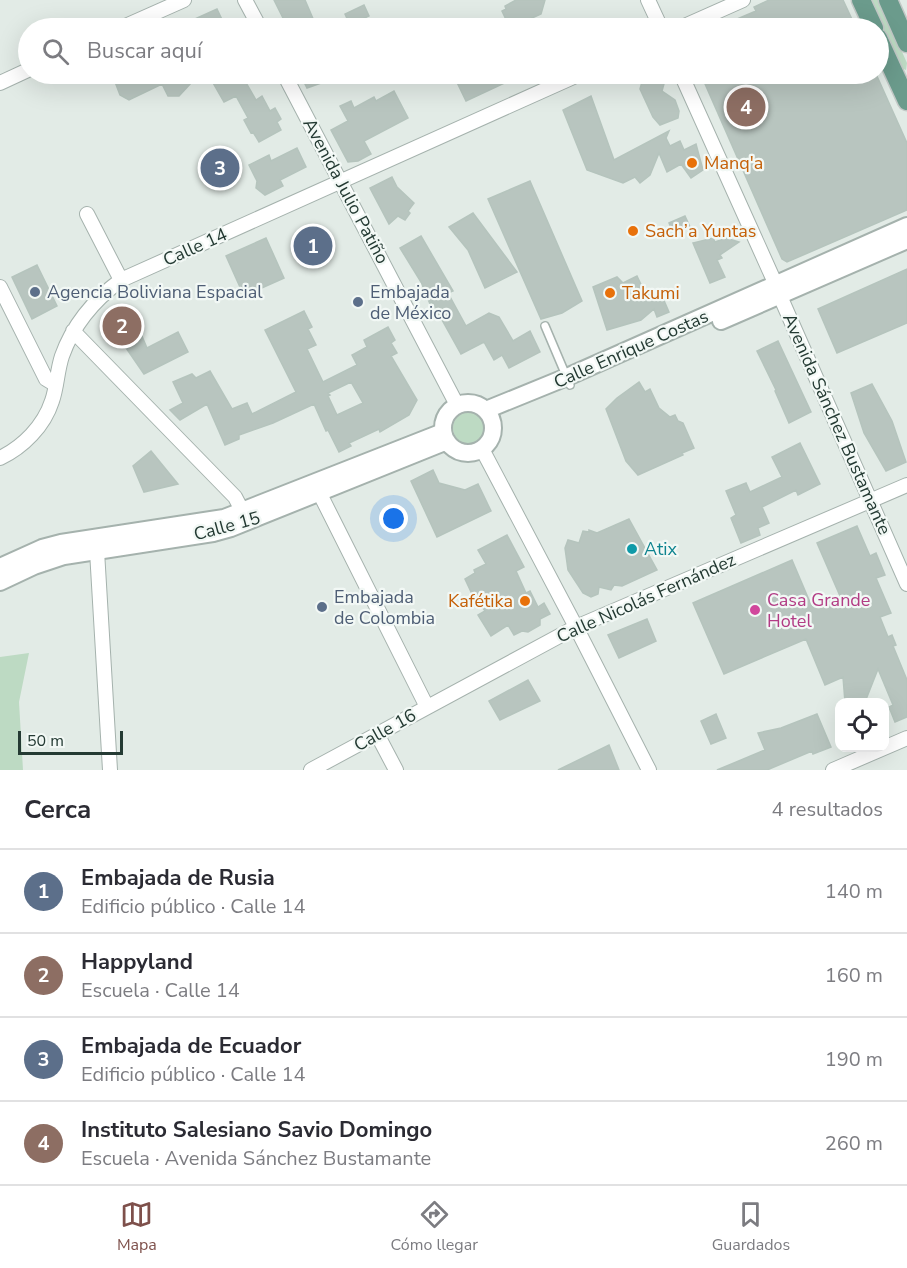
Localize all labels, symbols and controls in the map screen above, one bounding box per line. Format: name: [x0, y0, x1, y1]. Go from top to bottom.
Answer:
search box: [18, 18, 889, 84]
icon: search: [39, 35, 72, 68]
text: Buscar aquí: [87, 36, 202, 66]
pin: 4: [726, 84, 766, 130]
street label: Avenida Julio Patiño: [297, 114, 395, 268]
pin: 3: [200, 146, 240, 190]
place label: Manq'a: [704, 151, 763, 175]
marker: Manq'a: [685, 156, 699, 170]
place label: Sach’a Yuntas: [645, 219, 756, 243]
street label: Calle 14: [159, 222, 231, 272]
pin: 1: [294, 224, 332, 268]
marker: Sach’a Yuntas: [626, 224, 640, 238]
place label: Agencia Boliviana Espacial: [47, 280, 263, 304]
place label: Embajada de México: [370, 280, 451, 325]
place label: Takumi: [622, 281, 680, 305]
marker: Agencia Boliviana Espacial: [28, 285, 42, 299]
marker: Takumi: [603, 286, 617, 300]
marker: Embajada de México: [351, 295, 365, 309]
pin: 2: [102, 304, 142, 348]
street label: Calle Enrique Costas: [550, 304, 712, 394]
street label: Avenida Sánchez Bustamante: [777, 310, 897, 538]
your location: [379, 504, 408, 533]
street label: Calle 15: [191, 506, 263, 546]
place label: Atix: [644, 537, 677, 561]
marker: Atix: [625, 542, 639, 556]
street label: Calle Nicolás Fernández: [553, 548, 739, 648]
place label: Embajada de Colombia: [334, 585, 435, 630]
place label: Casa Grande Hotel: [767, 588, 870, 633]
place label: Kafétika: [448, 589, 513, 613]
marker: Kafétika: [518, 594, 532, 608]
marker: Embajada de Colombia: [315, 600, 329, 614]
marker: Casa Grande Hotel: [748, 603, 762, 617]
map controls: [835, 698, 889, 752]
button: locate: [835, 698, 889, 752]
street label: Calle 16: [350, 703, 420, 757]
scale bar: [18, 728, 123, 756]
text: 50 m: [27, 730, 64, 752]
text: Cerca: [24, 792, 91, 827]
text: 4 resultados: [772, 796, 883, 823]
text: Embajada de Rusia: [81, 863, 275, 893]
text: 1: [38, 878, 50, 905]
text: 140 m: [825, 878, 883, 905]
text: Edificio público · Calle 14: [81, 893, 306, 920]
text: Happyland: [81, 947, 193, 977]
text: 2: [38, 962, 50, 989]
text: 160 m: [825, 962, 883, 989]
text: Escuela · Calle 14: [81, 977, 240, 1004]
text: Embajada de Ecuador: [81, 1031, 301, 1061]
text: 3: [38, 1046, 50, 1073]
text: 190 m: [825, 1046, 883, 1073]
text: Edificio público · Calle 14: [81, 1061, 306, 1088]
text: Instituto Salesiano Savio Domingo: [81, 1115, 432, 1145]
text: 4: [38, 1130, 50, 1157]
text: 260 m: [825, 1130, 883, 1157]
text: Escuela · Avenida Sánchez Bustamante: [81, 1145, 431, 1172]
tab: Mapa: [117, 1198, 157, 1256]
tab: Cómo llegar: [391, 1198, 478, 1256]
tab: Guardados: [712, 1198, 790, 1256]

